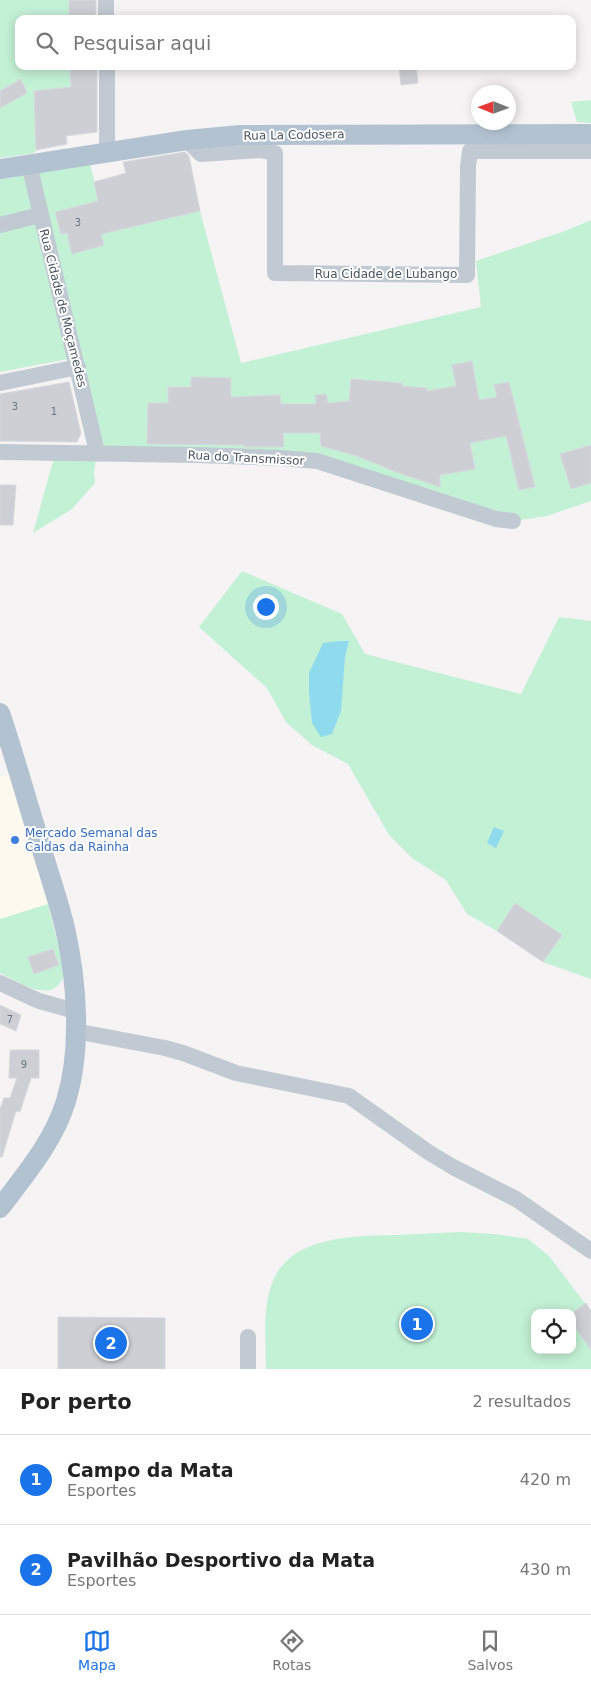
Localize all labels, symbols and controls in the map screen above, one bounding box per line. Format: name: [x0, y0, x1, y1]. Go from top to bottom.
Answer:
search box: [15, 15, 576, 70]
icon: search: [33, 29, 61, 57]
text: Pesquisar aqui: [73, 32, 211, 54]
north arrow: [471, 85, 516, 130]
street label: Rua La Codosera: [243, 127, 345, 143]
house number: 3: [75, 217, 81, 228]
street label: Rua Cidade de Moçamedes: [37, 227, 89, 389]
street label: Rua Cidade de Lubango: [315, 267, 457, 281]
house number: 3: [12, 401, 18, 412]
house number: 1: [51, 406, 57, 417]
street label: Rua do Transmissor: [187, 448, 305, 468]
your location: [253, 594, 279, 620]
place label: Mercado Semanal das Caldas da Rainha: [25, 826, 158, 854]
marker: Mercado Semanal das Caldas da Rainha: [9, 834, 21, 846]
house number: 7: [7, 1014, 13, 1025]
house number: 9: [21, 1059, 27, 1070]
pin: 1: [401, 1305, 433, 1343]
map controls: [531, 1309, 576, 1354]
button: locate: [531, 1309, 576, 1354]
pin: 2: [95, 1324, 127, 1362]
text: Por perto: [20, 1390, 132, 1414]
text: 2 resultados: [472, 1392, 571, 1411]
text: Campo da Mata: [67, 1459, 234, 1481]
text: 1: [30, 1470, 42, 1489]
text: 420 m: [520, 1470, 571, 1489]
text: Esportes: [67, 1481, 136, 1500]
text: Pavilhão Desportivo da Mata: [67, 1549, 375, 1571]
text: 2: [30, 1560, 42, 1579]
text: 430 m: [520, 1560, 571, 1579]
text: Esportes: [67, 1571, 136, 1590]
tab: Mapa: [78, 1627, 116, 1673]
tab: Rotas: [272, 1627, 311, 1673]
tab: Salvos: [467, 1627, 513, 1673]

